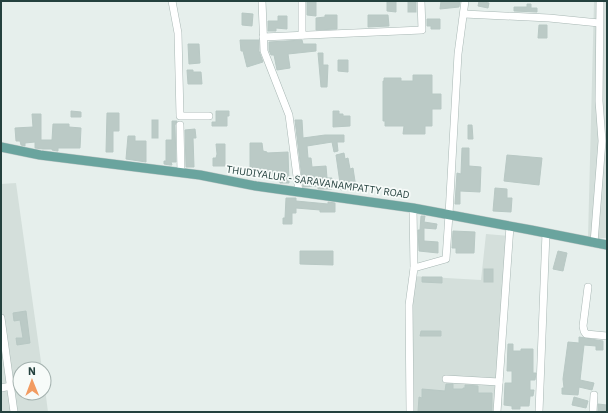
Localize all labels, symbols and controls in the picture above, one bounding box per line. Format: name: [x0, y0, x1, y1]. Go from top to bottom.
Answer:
street label: THUDIYALUR - SARAVANAMPATTY ROAD: [226, 163, 411, 201]
north arrow: [12, 361, 52, 401]
text: N: [28, 364, 36, 378]

